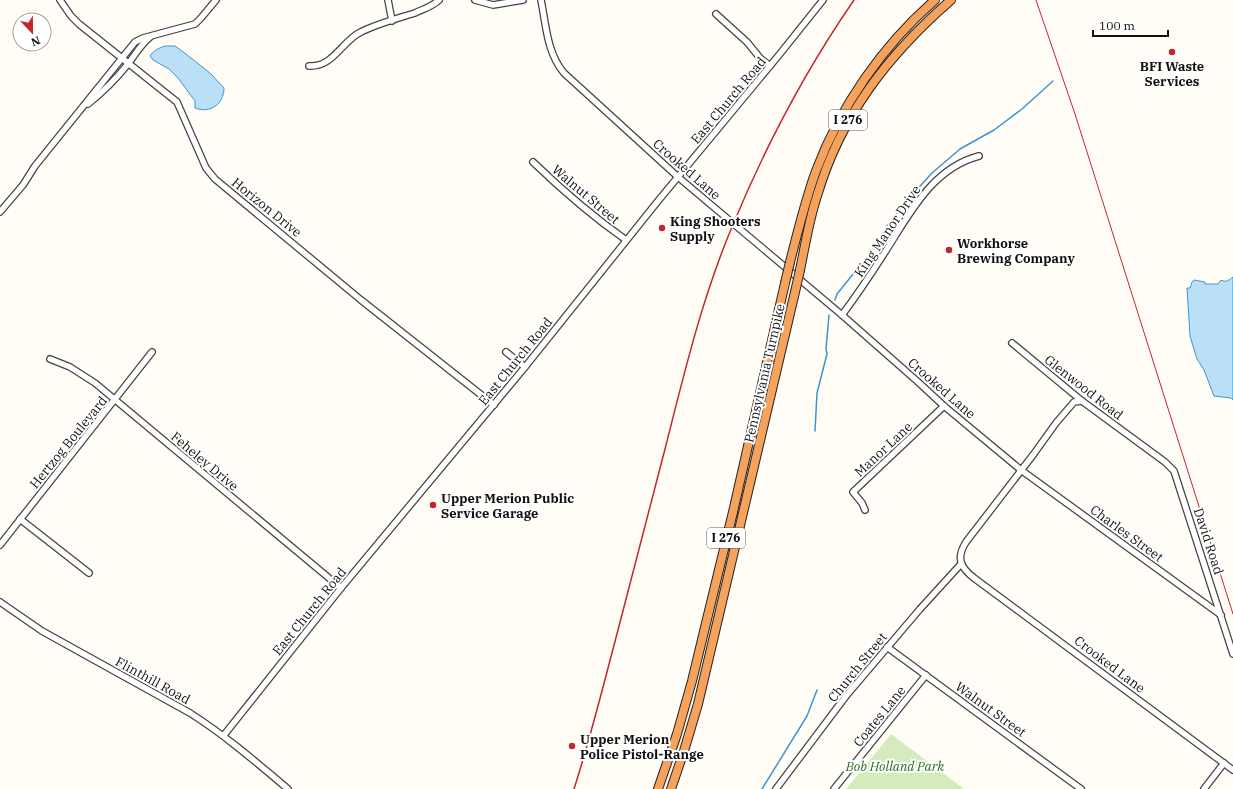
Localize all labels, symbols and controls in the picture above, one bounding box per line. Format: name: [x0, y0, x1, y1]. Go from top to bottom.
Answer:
north arrow: [12, 12, 52, 52]
scale bar: [1093, 12, 1168, 38]
text: 100 m: [1099, 18, 1135, 33]
text: N: [29, 33, 42, 50]
marker: BFI Waste Services: [1167, 47, 1177, 57]
street label: East Church Road: [687, 53, 770, 147]
place label: BFI Waste Services: [1140, 58, 1204, 90]
road number: I 276: [829, 110, 867, 130]
street label: Crooked Lane: [649, 135, 724, 203]
street label: Walnut Street: [548, 161, 623, 228]
street label: Horizon Drive: [228, 174, 305, 241]
street label: King Manor Drive: [850, 182, 924, 281]
place label: King Shooters Supply: [670, 213, 761, 245]
marker: King Shooters Supply: [657, 223, 667, 233]
place label: Workhorse Brewing Company: [957, 235, 1075, 267]
marker: Workhorse Brewing Company: [944, 245, 954, 255]
street label: Pennsylvania Turnpike: [740, 302, 789, 444]
street label: East Church Road: [475, 314, 556, 409]
street label: Glenwood Road: [1041, 351, 1127, 423]
street label: Crooked Lane: [904, 354, 979, 422]
street label: Hertzog Boulevard: [26, 393, 111, 492]
street label: Manor Lane: [851, 418, 916, 480]
street label: Feheley Drive: [167, 428, 242, 495]
place label: Upper Merion Public Service Garage: [441, 490, 574, 522]
marker: Upper Merion Public Service Garage: [428, 500, 438, 510]
street label: Charles Street: [1087, 501, 1167, 566]
street label: David Road: [1190, 506, 1227, 577]
road number: I 276: [707, 528, 745, 548]
street label: East Church Road: [269, 564, 350, 659]
street label: Church Street: [824, 629, 891, 706]
street label: Crooked Lane: [1071, 632, 1149, 697]
street label: Flinthill Road: [112, 653, 193, 708]
street label: Walnut Street: [952, 678, 1030, 741]
street label: Coates Lane: [850, 682, 909, 750]
place label: Upper Merion Police Pistol-Range: [580, 731, 704, 763]
marker: Upper Merion Police Pistol-Range: [567, 741, 577, 751]
park label: Bob Holland Park: [845, 758, 944, 775]

